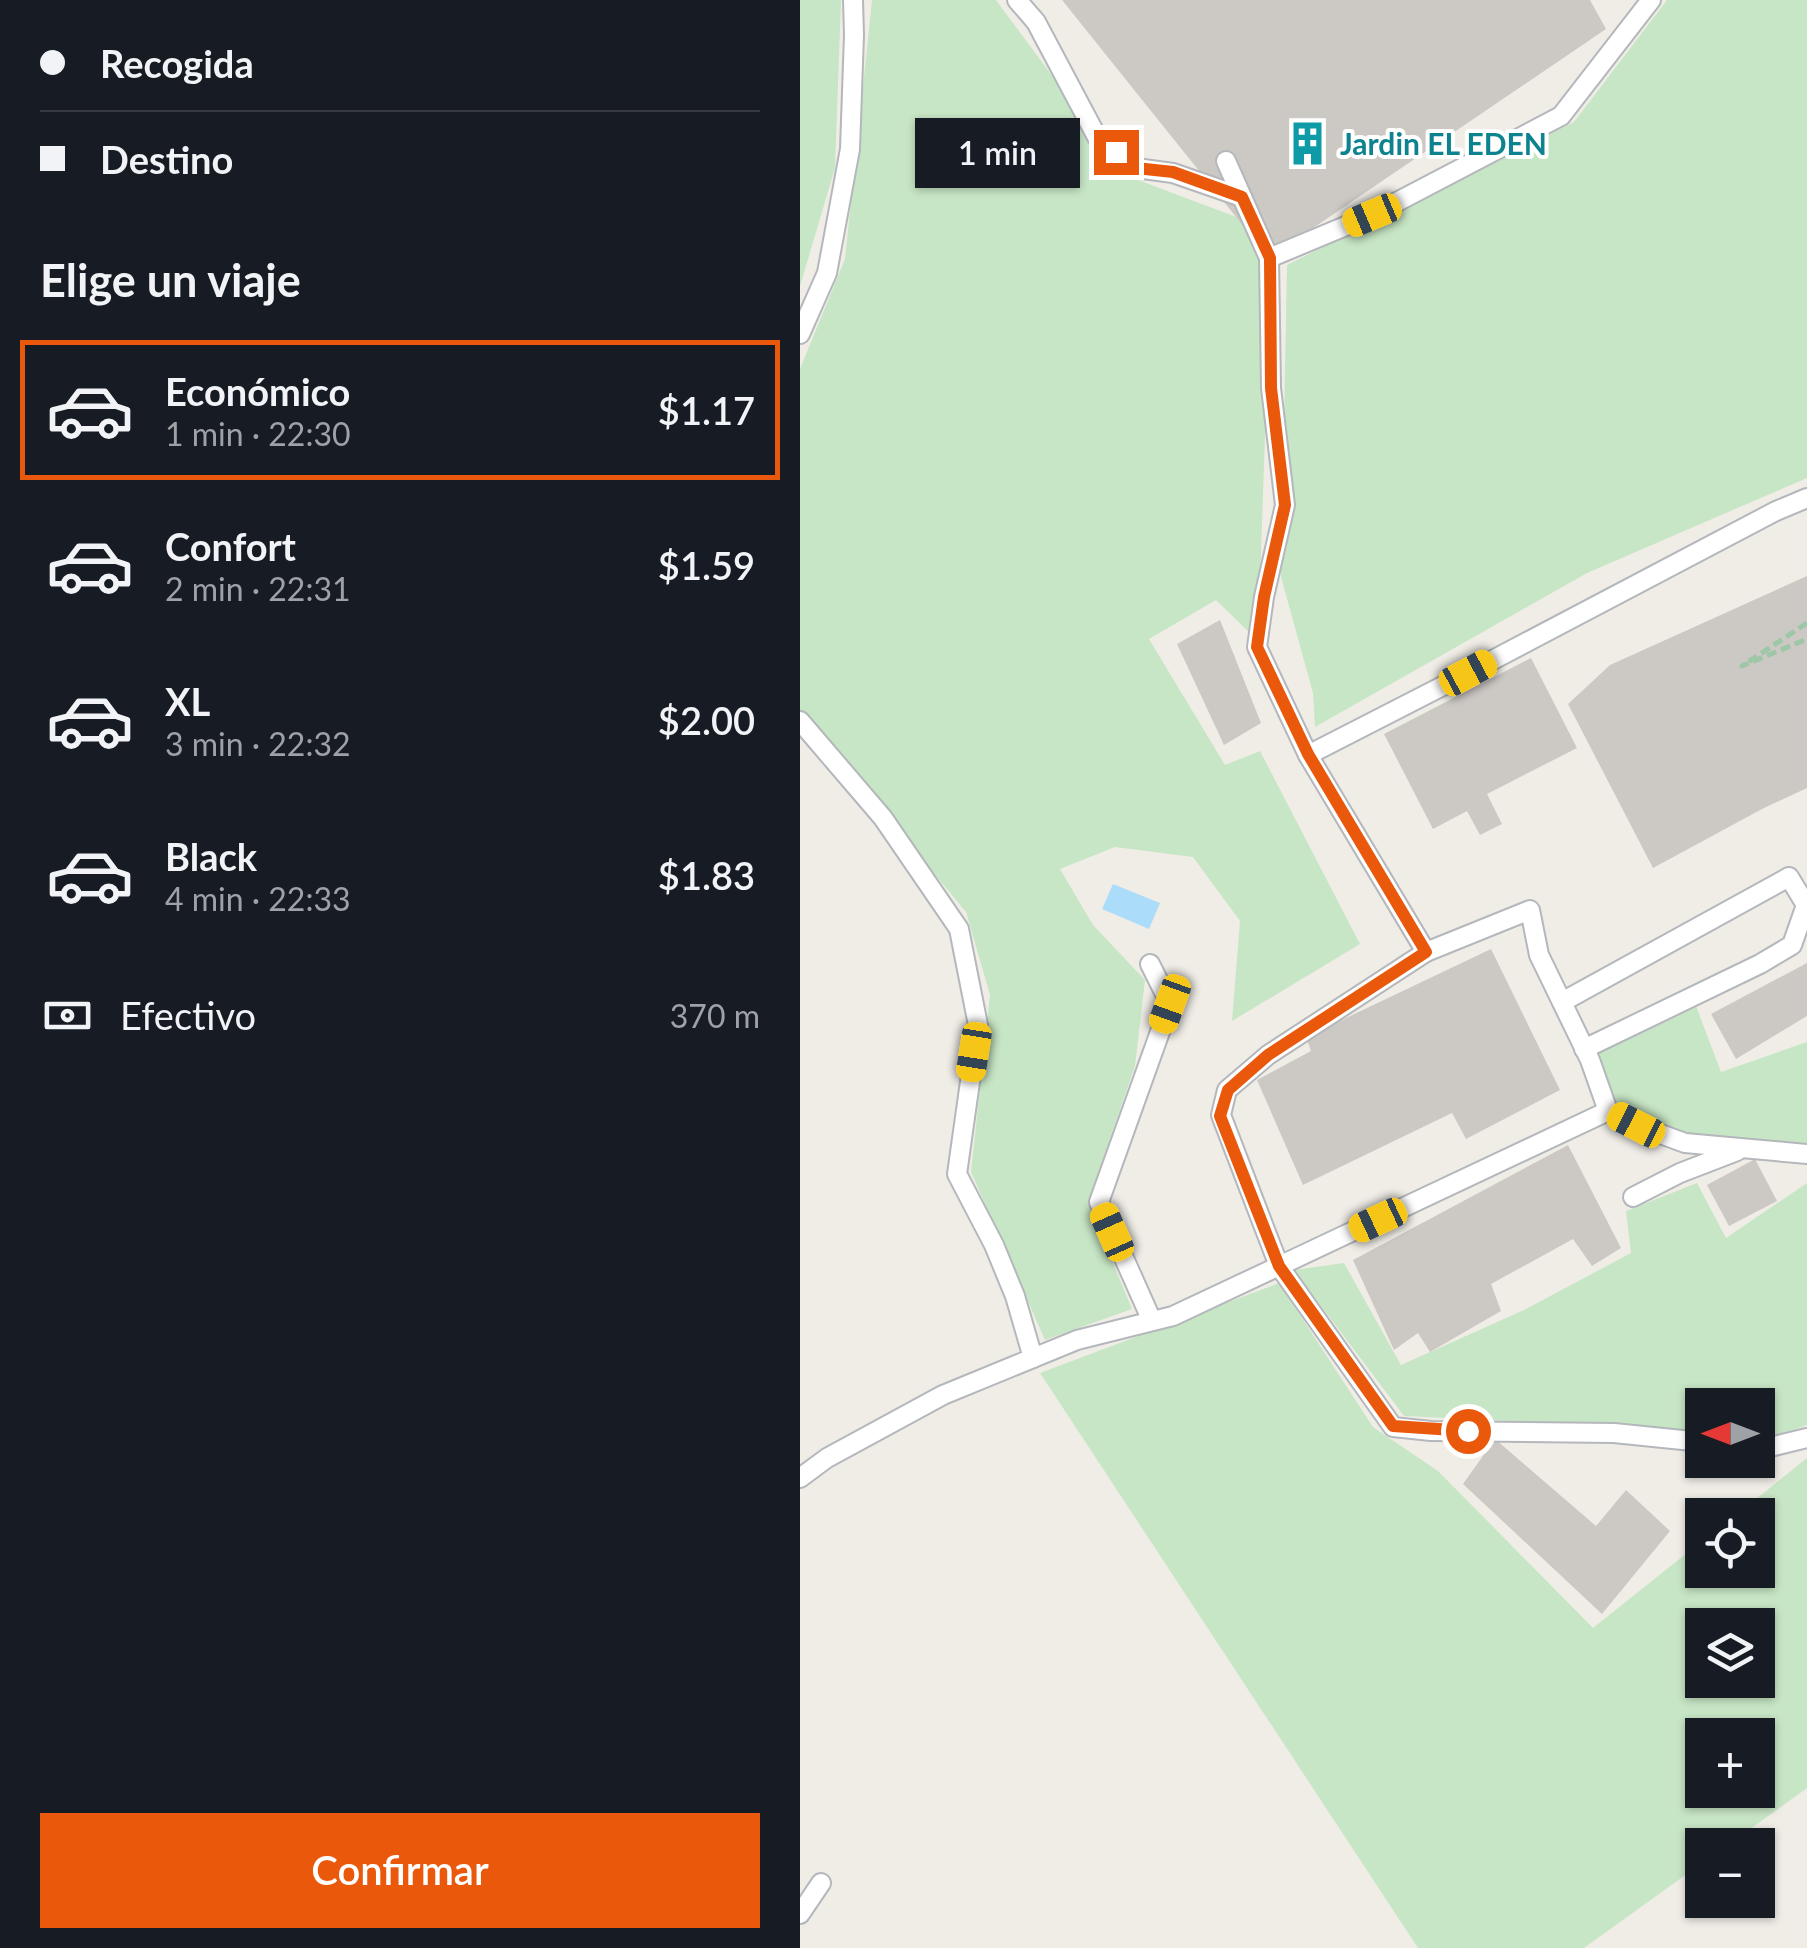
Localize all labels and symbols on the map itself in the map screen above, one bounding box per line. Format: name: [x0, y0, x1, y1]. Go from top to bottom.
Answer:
callout: 1 min: [916, 117, 1081, 187]
building icon: Jardin EL EDEN: [1283, 119, 1331, 167]
place label: Jardin EL EDEN: [1340, 125, 1547, 161]
route end: [1094, 130, 1139, 175]
car: [1339, 189, 1405, 241]
car: [1434, 646, 1502, 700]
car: [1146, 971, 1194, 1037]
car: [954, 1020, 994, 1084]
car: [1602, 1098, 1670, 1152]
car: [1344, 1194, 1412, 1246]
car: [1086, 1198, 1138, 1266]
north arrow: [1685, 1388, 1775, 1478]
route start: [1446, 1409, 1491, 1454]

